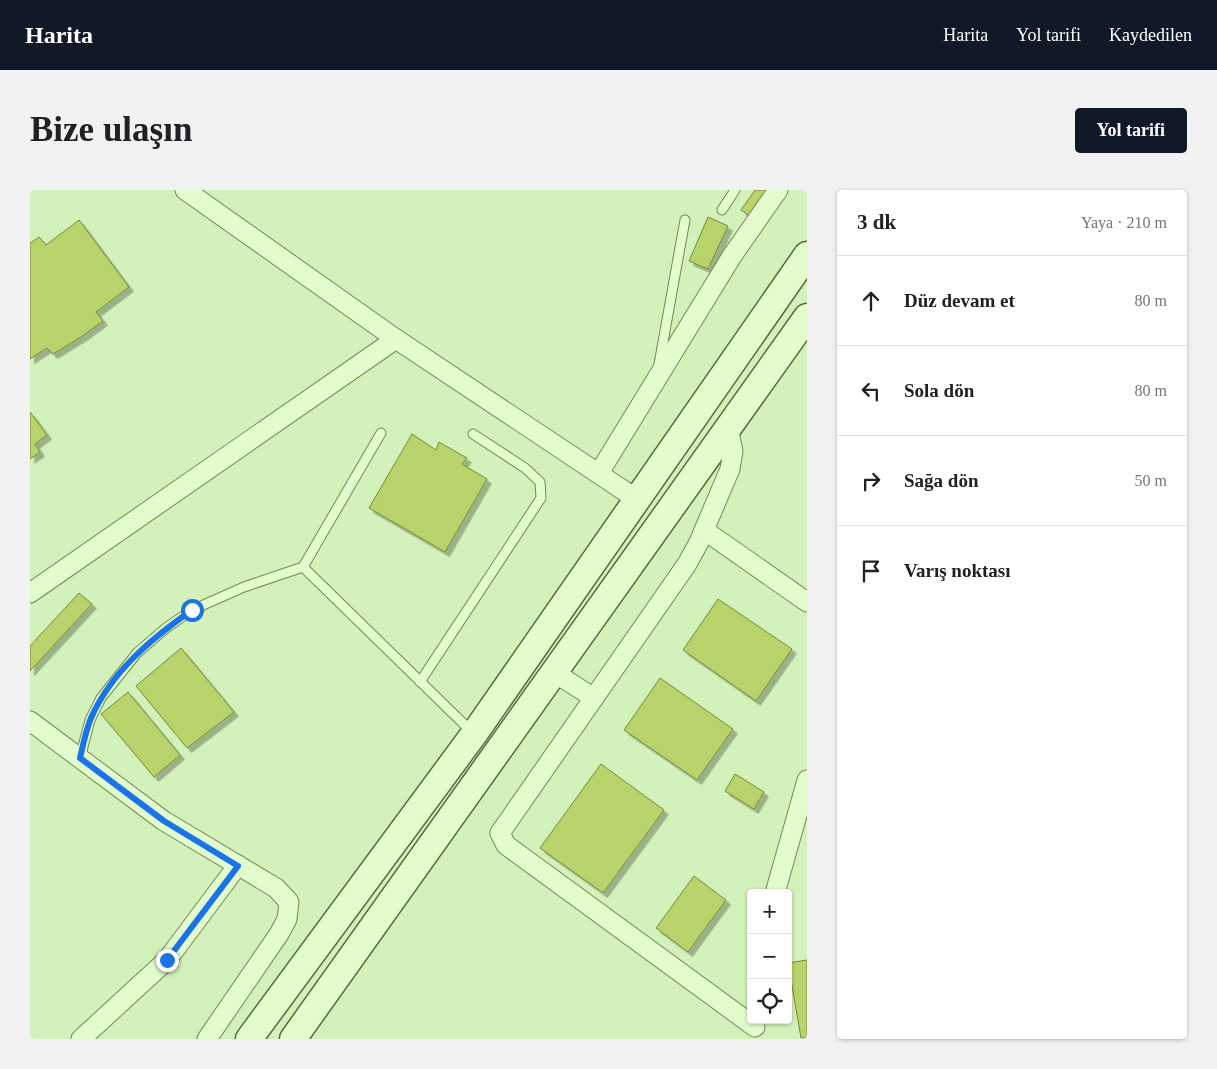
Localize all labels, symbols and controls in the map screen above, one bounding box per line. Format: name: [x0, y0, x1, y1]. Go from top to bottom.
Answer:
text: Harita: [25, 22, 93, 48]
text: Harita: [943, 25, 988, 45]
text: Yol tarifi: [1016, 25, 1081, 45]
text: Kaydedilen: [1109, 25, 1192, 45]
button: Yol tarifi: [1075, 108, 1187, 153]
text: Bize ulaşın: [30, 110, 192, 149]
text: 3 dk: [857, 210, 896, 234]
text: Yaya · 210 m: [1081, 214, 1167, 231]
icon: ahead: [857, 287, 885, 315]
text: Düz devam et: [904, 290, 1015, 311]
text: 80 m: [1135, 292, 1167, 309]
icon: left: [857, 377, 885, 405]
text: Sola dön: [904, 380, 974, 401]
text: 80 m: [1135, 382, 1167, 399]
icon: right: [857, 467, 885, 495]
text: Sağa dön: [904, 470, 978, 491]
text: 50 m: [1135, 472, 1167, 489]
icon: arrive: [857, 557, 885, 585]
text: Varış noktası: [904, 560, 1010, 581]
route start: [181, 599, 204, 622]
map controls: [747, 889, 792, 1024]
button: +: [747, 889, 792, 934]
button: −: [747, 934, 792, 979]
route end: [156, 949, 179, 972]
button: locate: [747, 979, 792, 1024]

